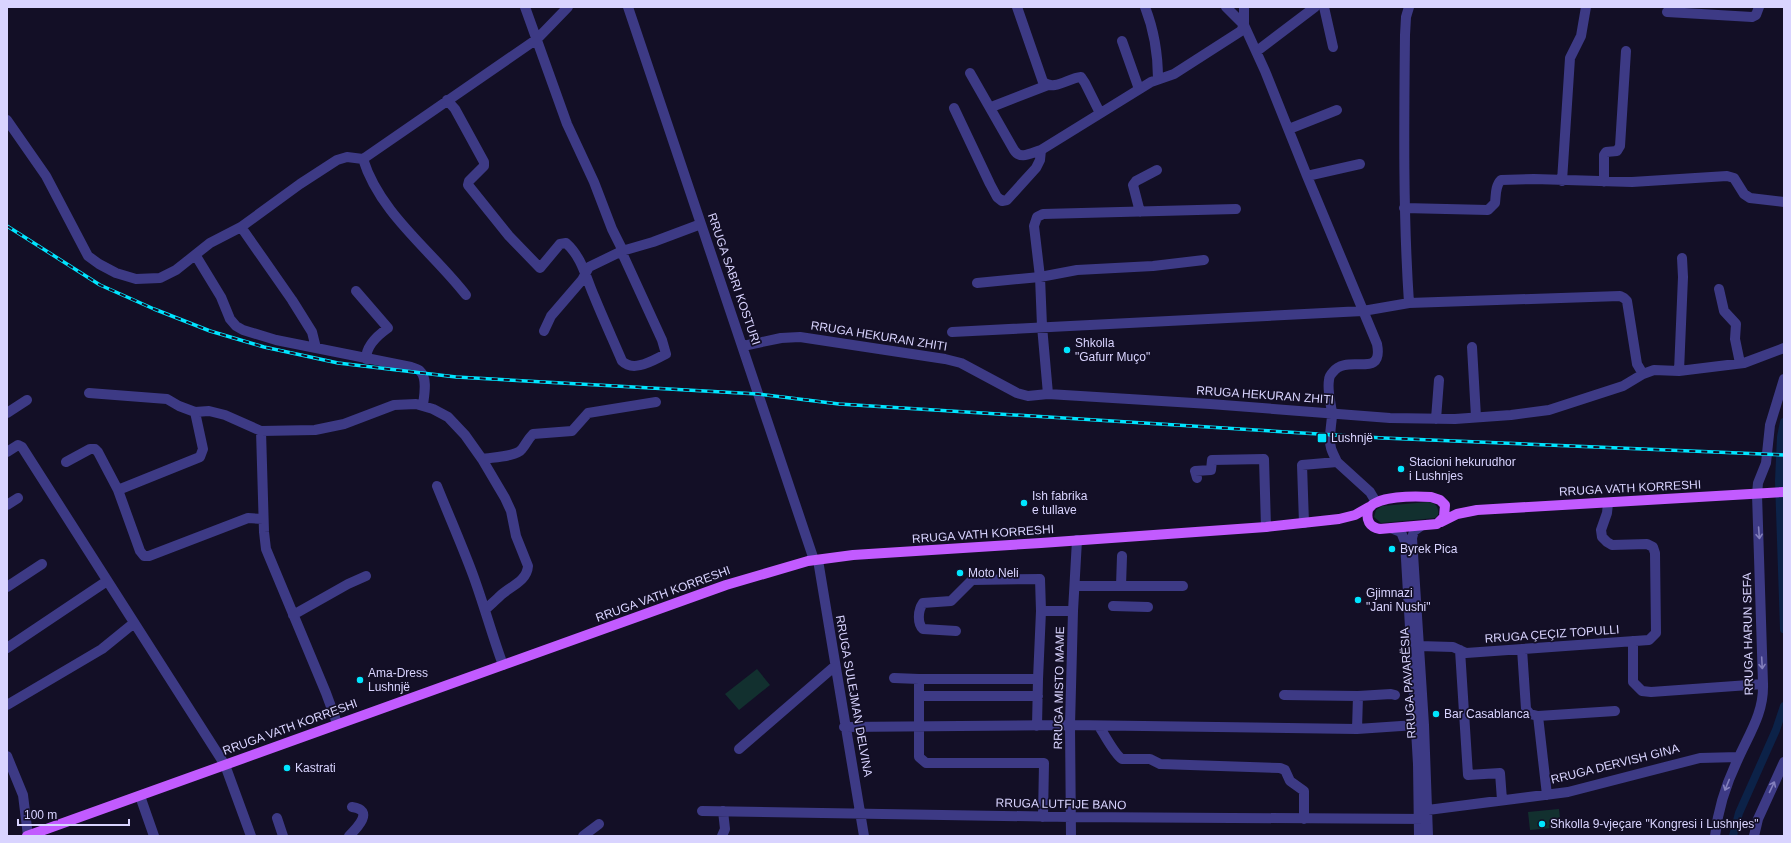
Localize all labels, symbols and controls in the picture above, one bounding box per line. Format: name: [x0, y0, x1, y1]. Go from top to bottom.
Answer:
street label: RRUGA SABRI KOSTURI: [705, 211, 763, 347]
street label: RRUGA HEKURAN ZHITI: [810, 318, 948, 354]
place label: Shkolla "Gafurr Muço": [1075, 336, 1150, 364]
marker: Shkolla "Gafurr Muço": [1062, 345, 1072, 355]
street label: RRUGA HEKURAN ZHITI: [1196, 383, 1334, 407]
place label: Lushnjë: [1331, 431, 1373, 445]
marker: Lushnjë: [1316, 432, 1328, 444]
place label: Stacioni hekurudhor i Lushnjes: [1409, 455, 1516, 483]
marker: Stacioni hekurudhor i Lushnjes: [1396, 464, 1406, 474]
street label: RRUGA VATH KORRESHI: [1559, 477, 1701, 499]
place label: Ish fabrika e tullave: [1032, 489, 1088, 517]
marker: Ish fabrika e tullave: [1019, 498, 1029, 508]
street label: RRUGA VATH KORRESHI: [912, 522, 1054, 546]
one-way arrow: [1755, 526, 1763, 539]
place label: Byrek Pica: [1400, 542, 1458, 556]
marker: Byrek Pica: [1387, 544, 1397, 554]
street label: RRUGA VATH KORRESHI: [594, 563, 732, 625]
place label: Moto Neli: [968, 566, 1019, 580]
marker: Moto Neli: [955, 568, 965, 578]
street label: RRUGA HARUN SEFA: [1740, 573, 1756, 695]
place label: Gjimnazi "Jani Nushi": [1366, 586, 1431, 614]
marker: Gjimnazi "Jani Nushi": [1353, 595, 1363, 605]
street label: RRUGA SULEJMAN DELVINA: [833, 614, 875, 778]
street label: RRUGA ÇEÇIZ TOPULLI: [1484, 622, 1620, 646]
street label: RRUGA MISTO MAME: [1051, 626, 1067, 750]
street label: RRUGA PAVARËSIA: [1397, 627, 1419, 739]
one-way arrow: [1759, 656, 1766, 669]
place label: Ama-Dress Lushnjë: [368, 666, 428, 694]
marker: Ama-Dress Lushnjë: [355, 675, 365, 685]
street label: RRUGA VATH KORRESHI: [221, 696, 359, 758]
place label: Bar Casablanca: [1444, 707, 1530, 721]
marker: Bar Casablanca: [1431, 709, 1441, 719]
street label: RRUGA DERVISH GINA: [1549, 741, 1681, 787]
place label: Kastrati: [295, 761, 336, 775]
marker: Kastrati: [282, 763, 292, 773]
one-way arrow: [1723, 779, 1730, 791]
one-way arrow: [1769, 781, 1776, 793]
street label: RRUGA LUTFIJE BANO: [996, 796, 1126, 812]
scale bar: [18, 801, 129, 827]
text: 100 m: [24, 808, 57, 822]
place label: Shkolla 9-vjeçare "Kongresi i Lushnjes": [1550, 817, 1759, 831]
marker: Shkolla 9-vjeçare "Kongresi i Lushnjes": [1537, 819, 1547, 829]

